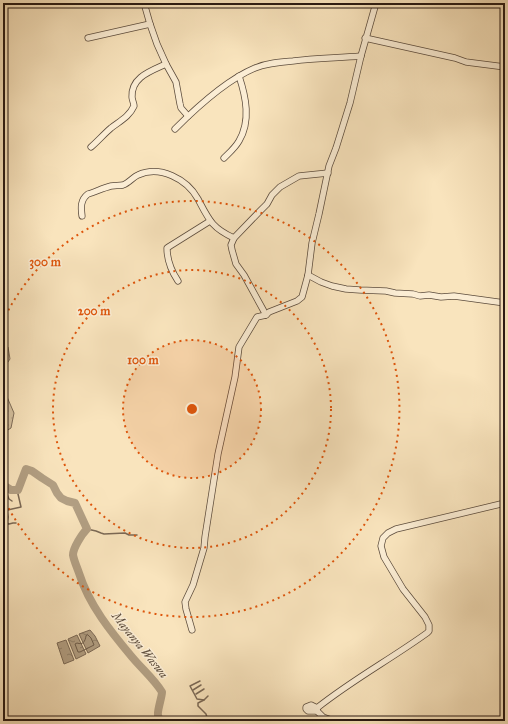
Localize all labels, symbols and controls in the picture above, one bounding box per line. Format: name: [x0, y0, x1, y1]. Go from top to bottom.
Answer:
text: 300 m: [29, 255, 62, 270]
text: 200 m: [78, 304, 111, 318]
text: 100 m: [127, 353, 160, 367]
centre of rings: [185, 402, 199, 416]
water label: Mayanya Waswa: [108, 608, 171, 681]

